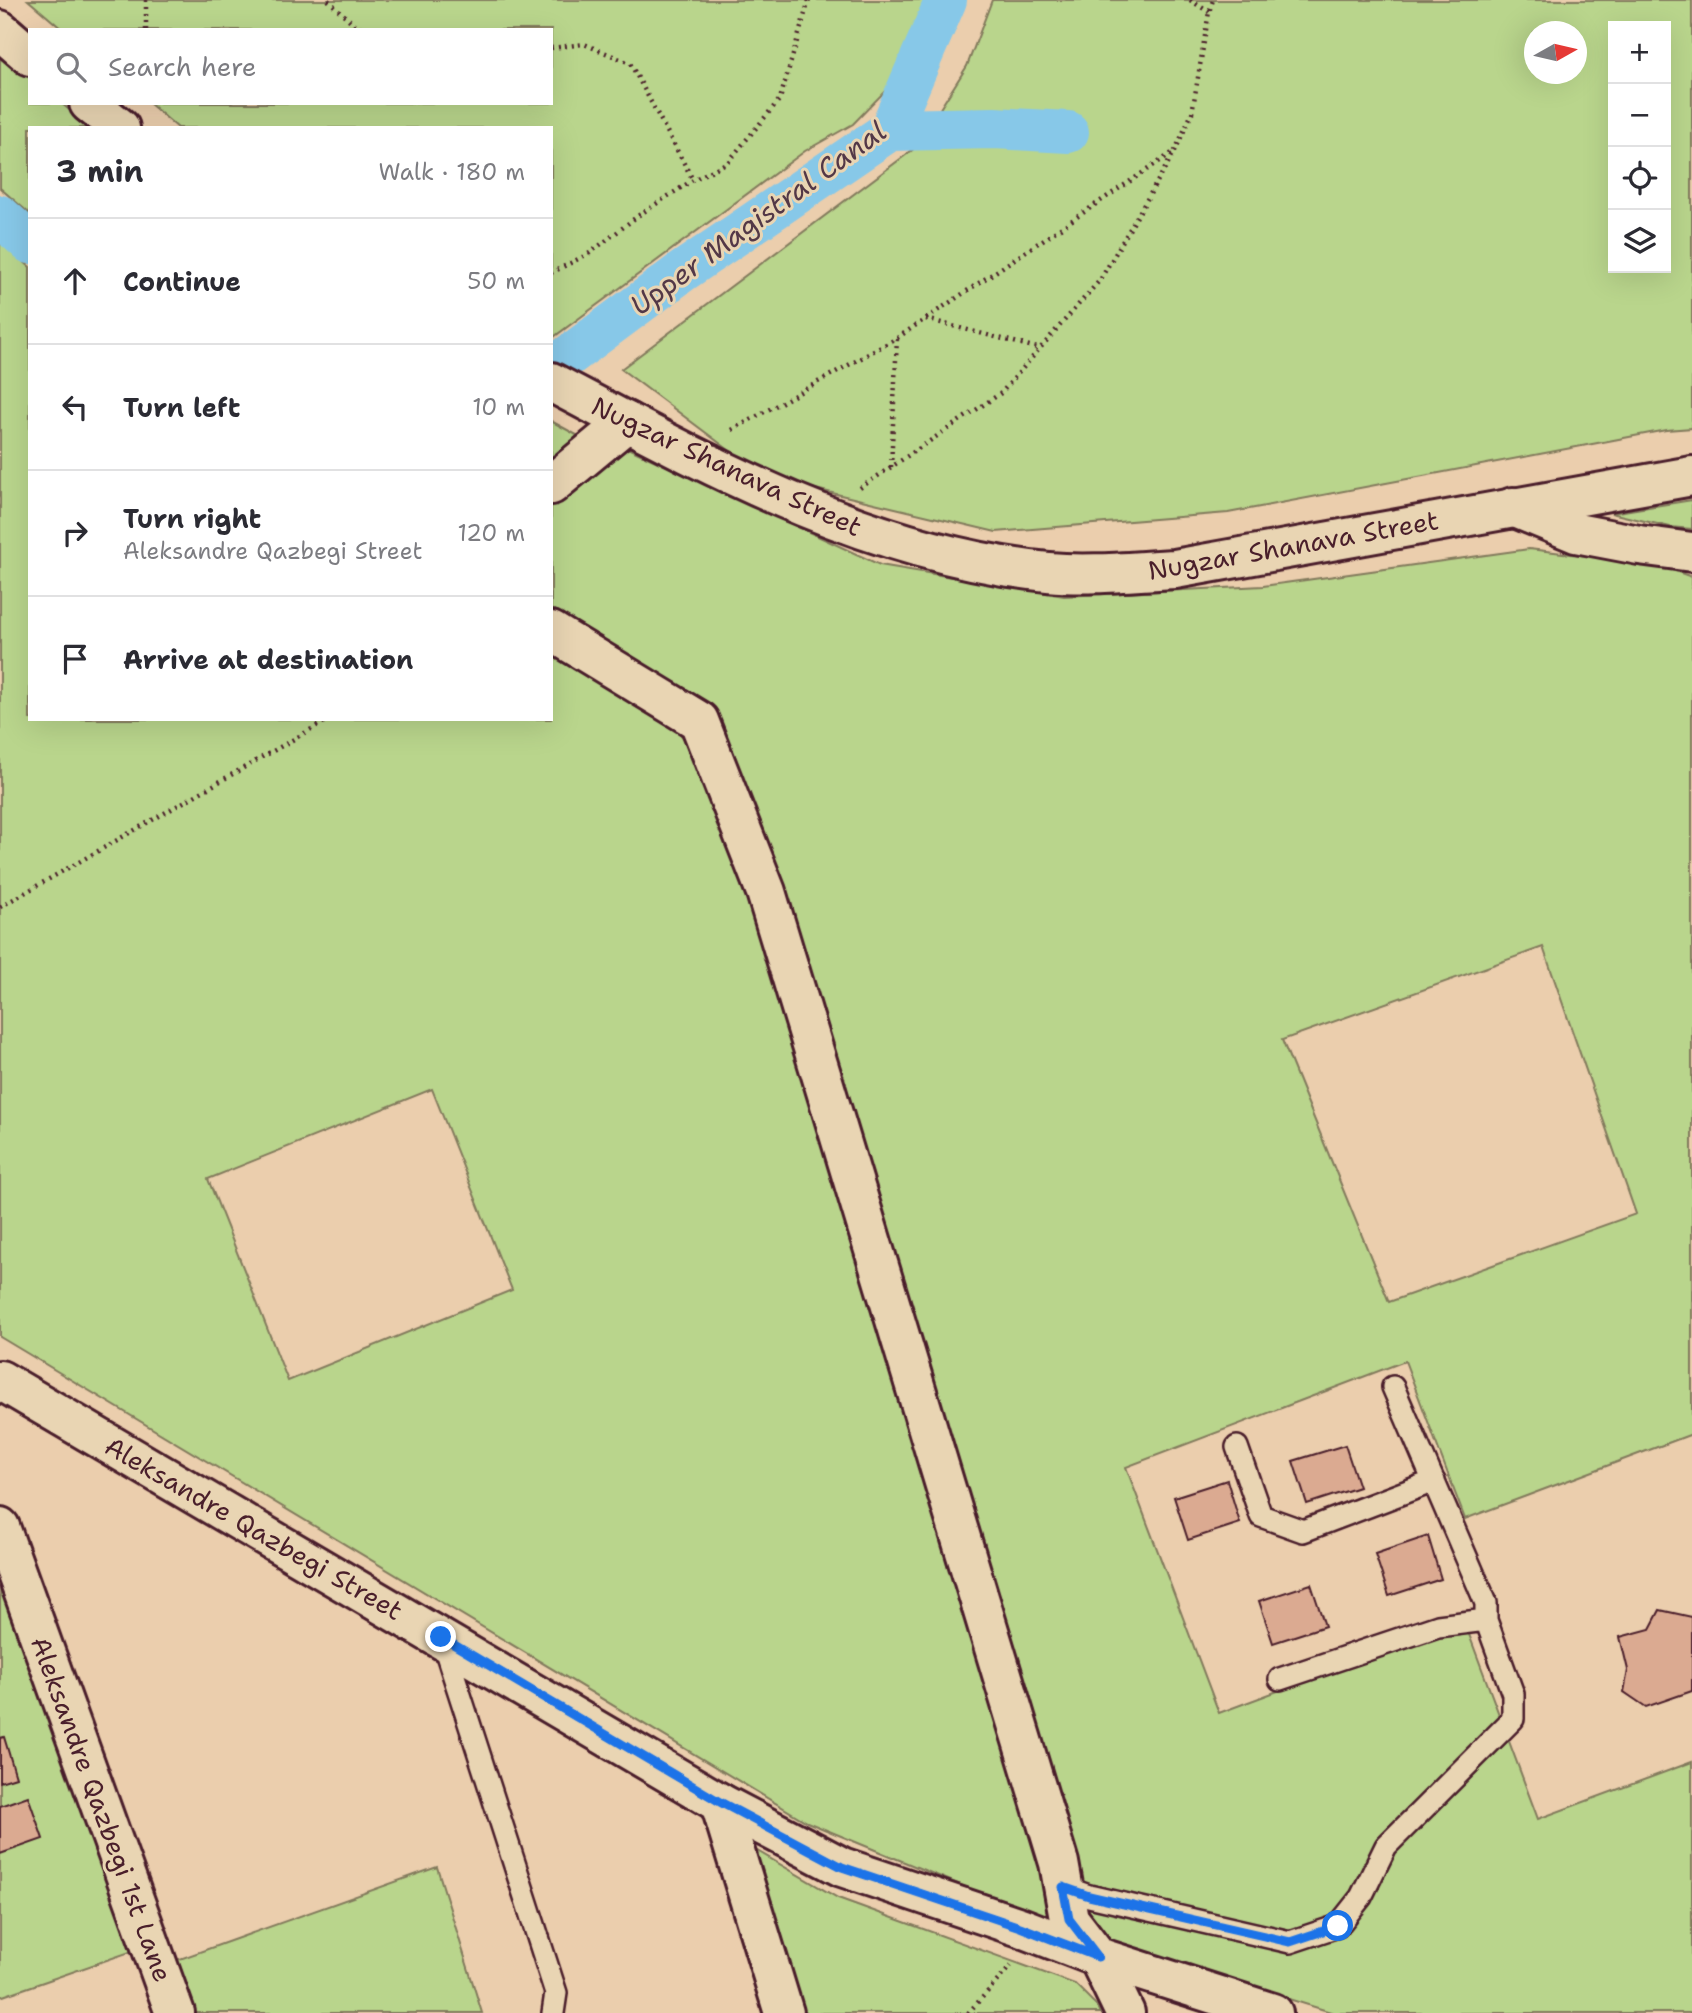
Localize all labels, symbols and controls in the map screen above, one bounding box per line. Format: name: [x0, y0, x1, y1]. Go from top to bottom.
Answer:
north arrow: [1524, 21, 1587, 84]
map controls: [1608, 21, 1671, 273]
button: +: [1608, 21, 1671, 84]
search box: [28, 28, 553, 105]
icon: search: [52, 48, 90, 86]
text: Search here: [108, 49, 257, 84]
button: −: [1608, 84, 1671, 147]
water label: Upper Magistral Canal: [622, 112, 894, 324]
button: locate: [1608, 147, 1671, 210]
text: 3 min: [56, 151, 143, 192]
text: Walk · 180 m: [379, 157, 525, 187]
button: layers: [1608, 210, 1671, 273]
icon: ahead: [56, 262, 94, 300]
text: Continue: [123, 264, 241, 299]
text: 50 m: [467, 266, 525, 296]
icon: left: [56, 388, 94, 426]
street label: Nugzar Shanava Street: [586, 388, 868, 544]
text: Turn left: [123, 390, 240, 425]
text: 10 m: [472, 392, 525, 422]
text: Turn right: [123, 501, 261, 536]
street label: Nugzar Shanava Street: [1145, 502, 1441, 588]
icon: right: [56, 514, 94, 552]
text: 120 m: [457, 518, 525, 548]
text: Aleksandre Qazbegi Street: [123, 536, 423, 566]
icon: arrive: [56, 640, 94, 678]
text: Arrive at destination: [123, 642, 413, 677]
street label: Aleksandre Qazbegi Street: [99, 1428, 409, 1628]
route end: [425, 1621, 456, 1652]
street label: Aleksandre Qazbegi 1st Lane: [23, 1631, 181, 1987]
route start: [1322, 1910, 1353, 1941]

